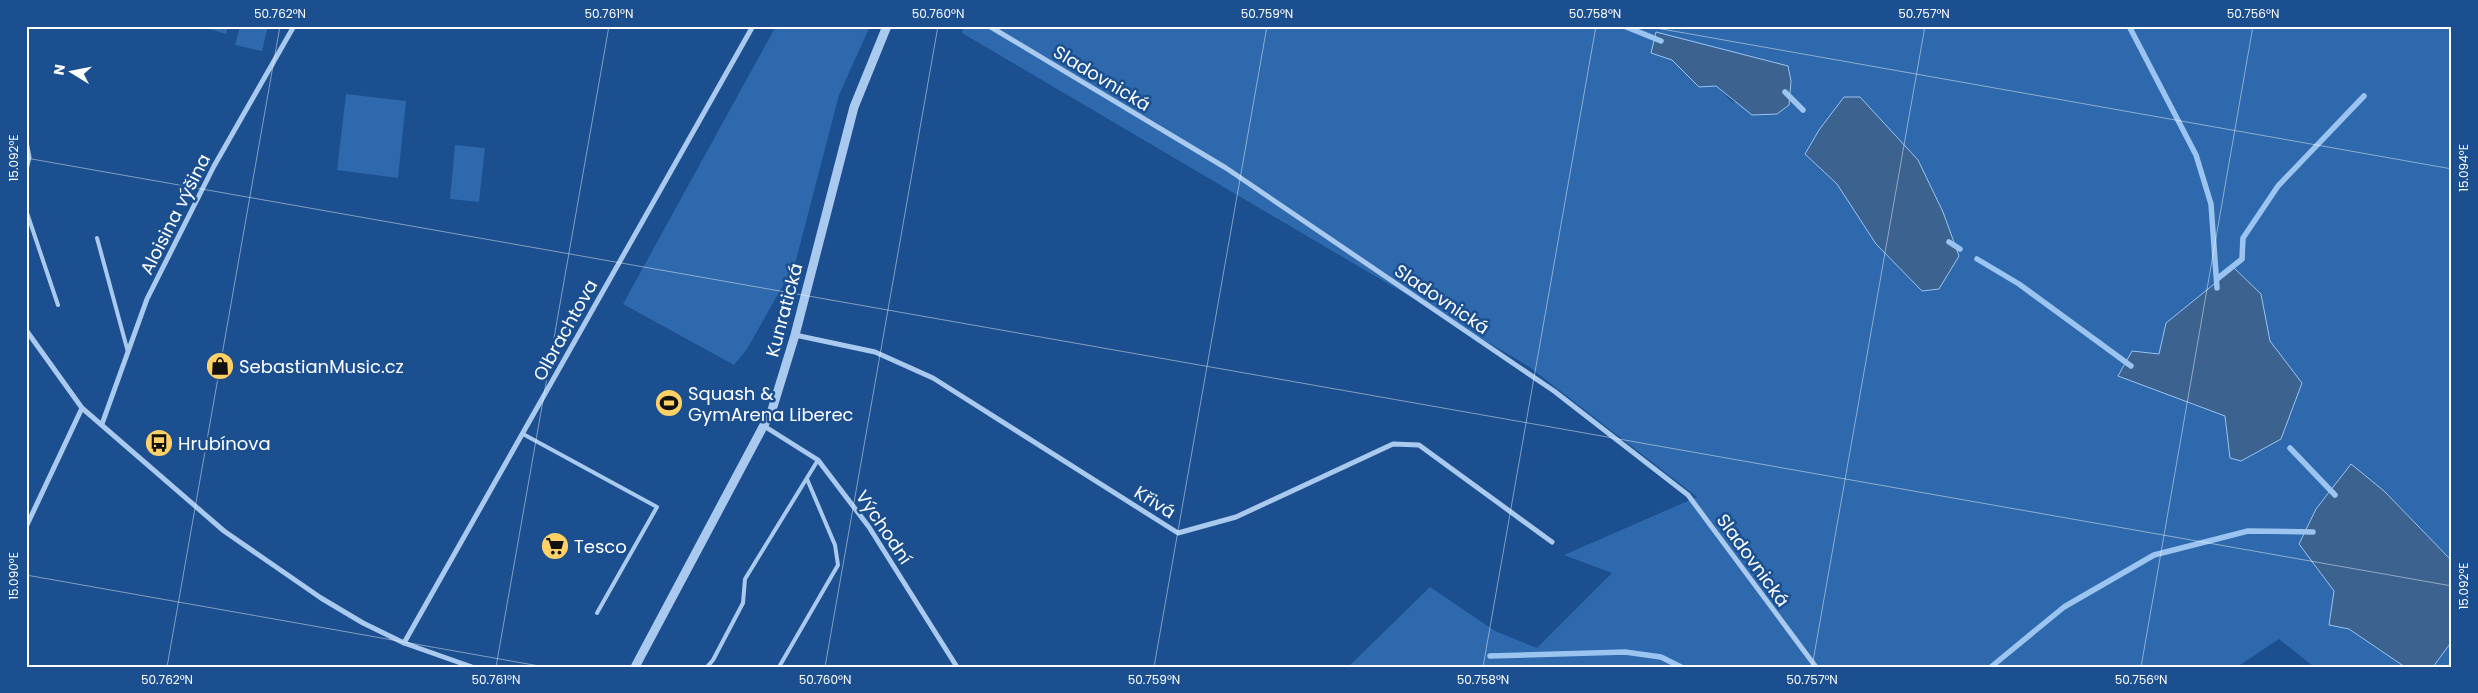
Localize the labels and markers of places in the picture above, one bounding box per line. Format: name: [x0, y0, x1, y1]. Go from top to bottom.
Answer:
shop icon: SebastianMusic.cz: [205, 351, 235, 381]
place label: SebastianMusic.cz: [239, 354, 404, 379]
place label: Squash & GymArena Liberec: [688, 381, 854, 427]
sports icon: Squash & GymArena Liberec: [654, 388, 684, 418]
bus stop icon: Hrubínova: [144, 428, 174, 458]
place label: Hrubínova: [178, 431, 271, 456]
supermarket icon: Tesco: [540, 531, 570, 561]
place label: Tesco: [574, 534, 627, 559]

